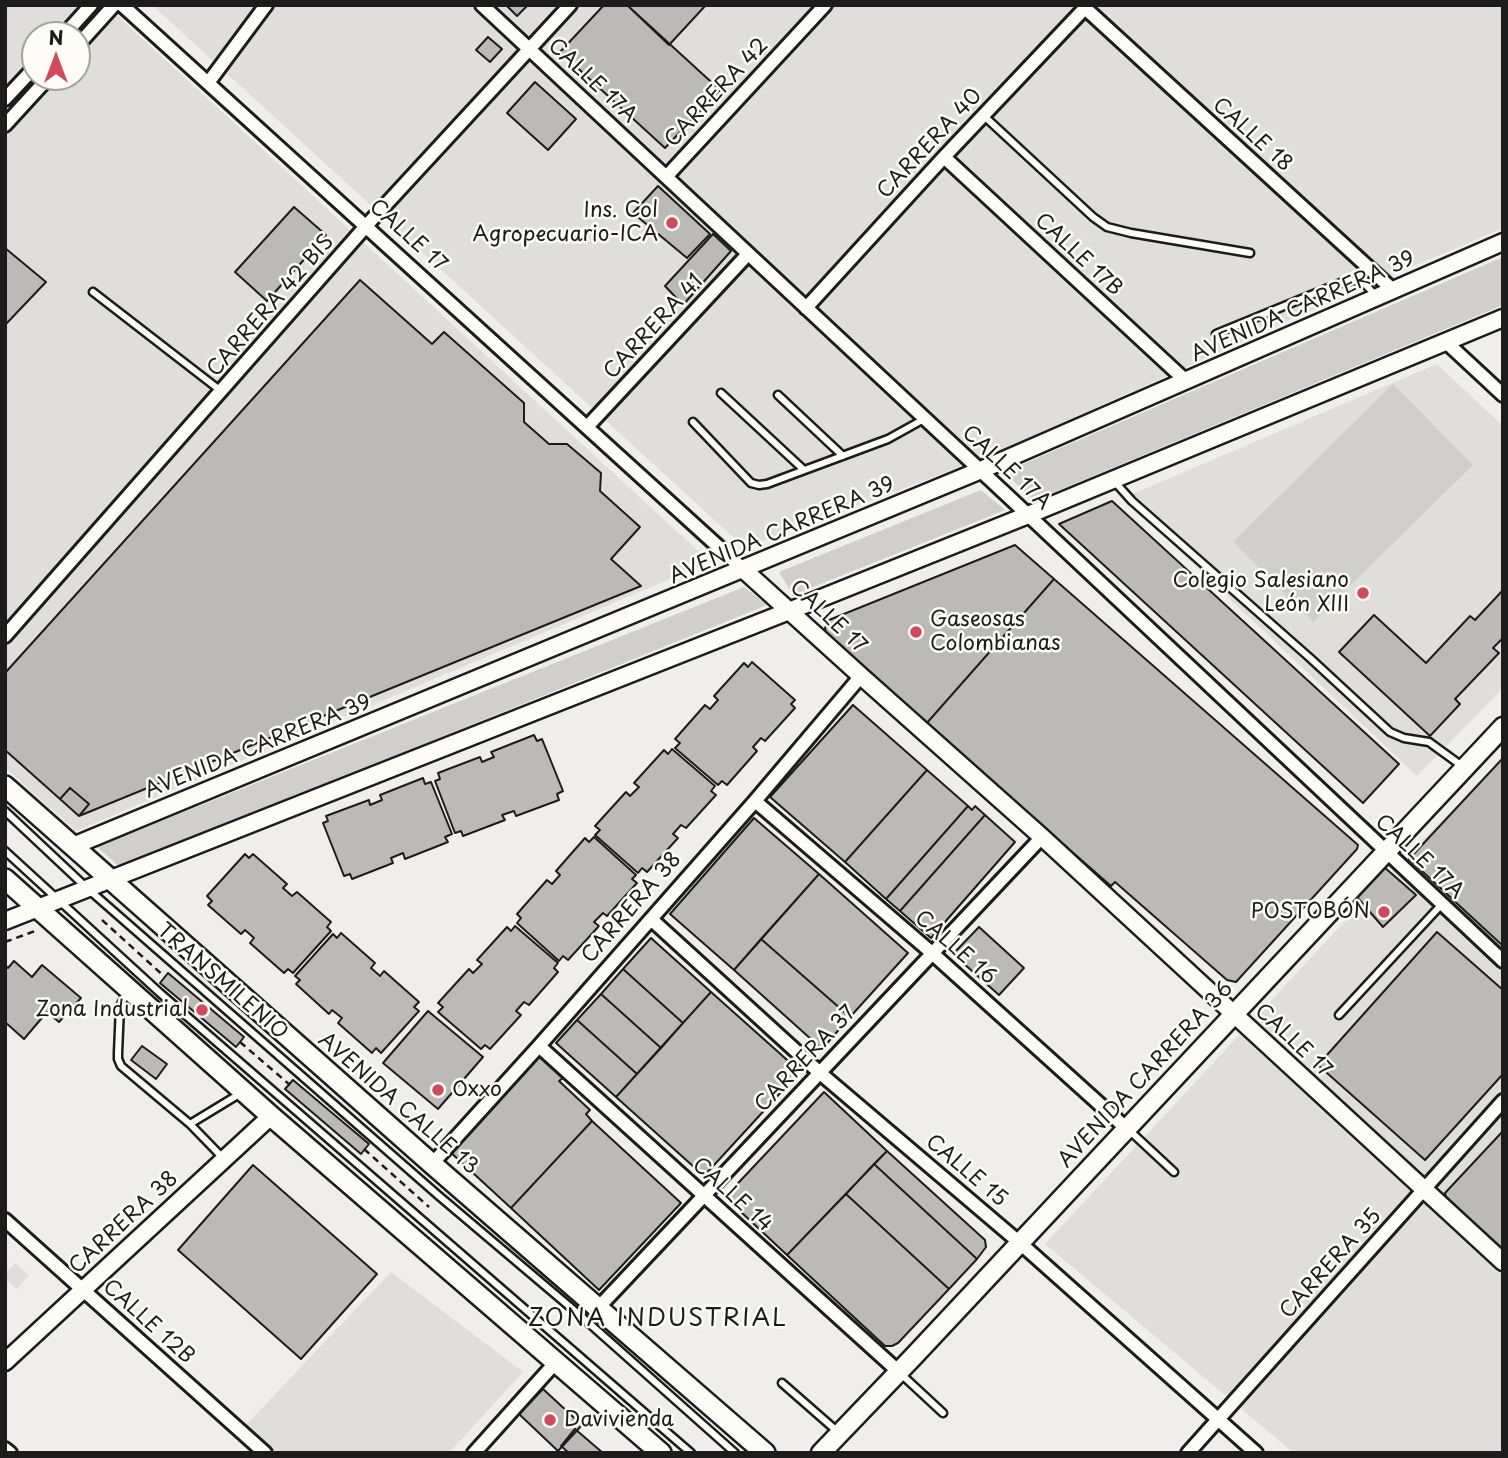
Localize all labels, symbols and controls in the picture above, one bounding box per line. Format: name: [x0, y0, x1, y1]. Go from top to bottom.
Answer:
north arrow: [21, 21, 91, 91]
text: N: [48, 23, 64, 51]
street label: CARRERA 42: [660, 33, 774, 153]
street label: CALLE 17A: [542, 34, 642, 128]
street label: CARRERA 40: [873, 84, 987, 204]
street label: CALLE 18: [1207, 93, 1297, 177]
street label: CALLE 17: [364, 194, 452, 278]
place label: Ins. Col Agropecuario-ICA: [473, 198, 658, 248]
street label: CALLE 17B: [1029, 208, 1127, 302]
marker: Ins. Col Agropecuario-ICA: [664, 215, 680, 231]
street label: CARRERA 42 BIS: [202, 230, 340, 382]
street label: AVENIDA CARRERA 39: [1187, 246, 1419, 368]
street label: CARRERA 41: [599, 269, 709, 385]
street label: CALLE 17A: [956, 421, 1056, 515]
street label: AVENIDA CARRERA 39: [666, 472, 898, 590]
place label: Colegio Salesiano León XIII: [1173, 568, 1349, 618]
street label: CALLE 17: [784, 575, 872, 659]
marker: Colegio Salesiano León XIII: [1355, 585, 1371, 601]
place label: Gaseosas Colombianas: [930, 607, 1060, 657]
marker: Gaseosas Colombianas: [908, 624, 924, 640]
street label: AVENIDA CARRERA 39: [141, 690, 375, 804]
street label: CALLE 17A: [1369, 810, 1469, 904]
street label: CARRERA 38: [577, 847, 687, 969]
place label: POSTOBÓN: [1251, 899, 1370, 925]
marker: POSTOBÓN: [1376, 904, 1392, 920]
street label: CALLE 16: [909, 906, 1001, 990]
street label: TRANSMILENIO: [152, 918, 292, 1046]
street label: AVENIDA CARRERA 36: [1053, 977, 1239, 1173]
place label: Zona Industrial: [35, 997, 188, 1023]
street label: CALLE 17: [1249, 999, 1337, 1083]
street label: CARRERA 37: [750, 1000, 862, 1118]
marker: Zona Industrial: [194, 1002, 210, 1018]
street label: AVENIDA CALLE 13: [313, 1028, 483, 1180]
place label: Oxxo: [452, 1077, 502, 1103]
marker: Oxxo: [430, 1082, 446, 1098]
street label: CALLE 15: [920, 1130, 1012, 1212]
street label: CALLE 14: [687, 1152, 777, 1238]
street label: CARRERA 38: [65, 1166, 183, 1280]
street label: CARRERA 35: [1275, 1204, 1387, 1324]
street label: CALLE 12B: [97, 1275, 199, 1369]
district label: ZONA INDUSTRIAL: [530, 1305, 786, 1333]
place label: Davivienda: [564, 1407, 674, 1433]
marker: Davivienda: [542, 1412, 558, 1428]

